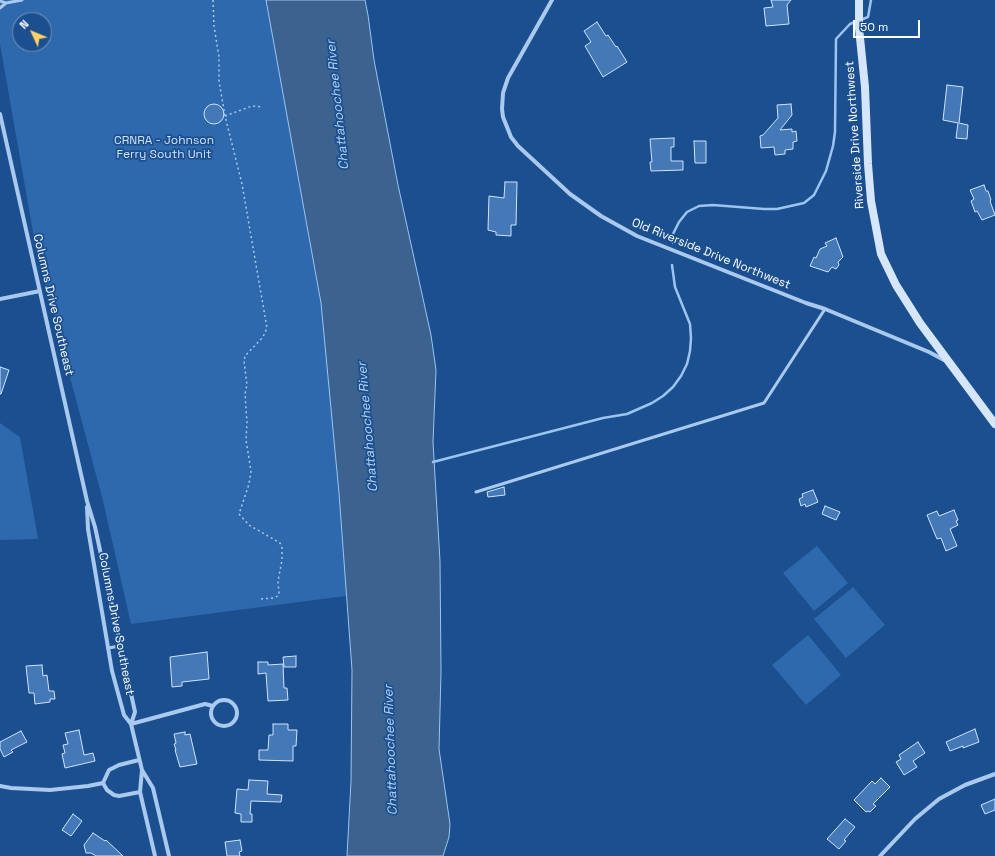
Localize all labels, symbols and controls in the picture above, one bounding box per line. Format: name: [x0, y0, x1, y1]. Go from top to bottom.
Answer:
north arrow: [12, 12, 52, 52]
scale bar: [855, 12, 922, 38]
text: N: [16, 17, 32, 32]
text: 50 m: [860, 19, 888, 35]
water label: Chattahoochee River: [323, 39, 353, 171]
street label: Riverside Drive Northwest: [843, 61, 867, 209]
park label: CRNRA - Johnson Ferry South Unit: [114, 134, 214, 162]
street label: Old Riverside Drive Northwest: [629, 215, 793, 293]
street label: Columns Drive Southeast: [30, 233, 76, 377]
water label: Chattahoochee River: [355, 361, 381, 493]
street label: Columns Drive Southeast: [95, 551, 137, 697]
water label: Chattahoochee River: [381, 684, 401, 816]

